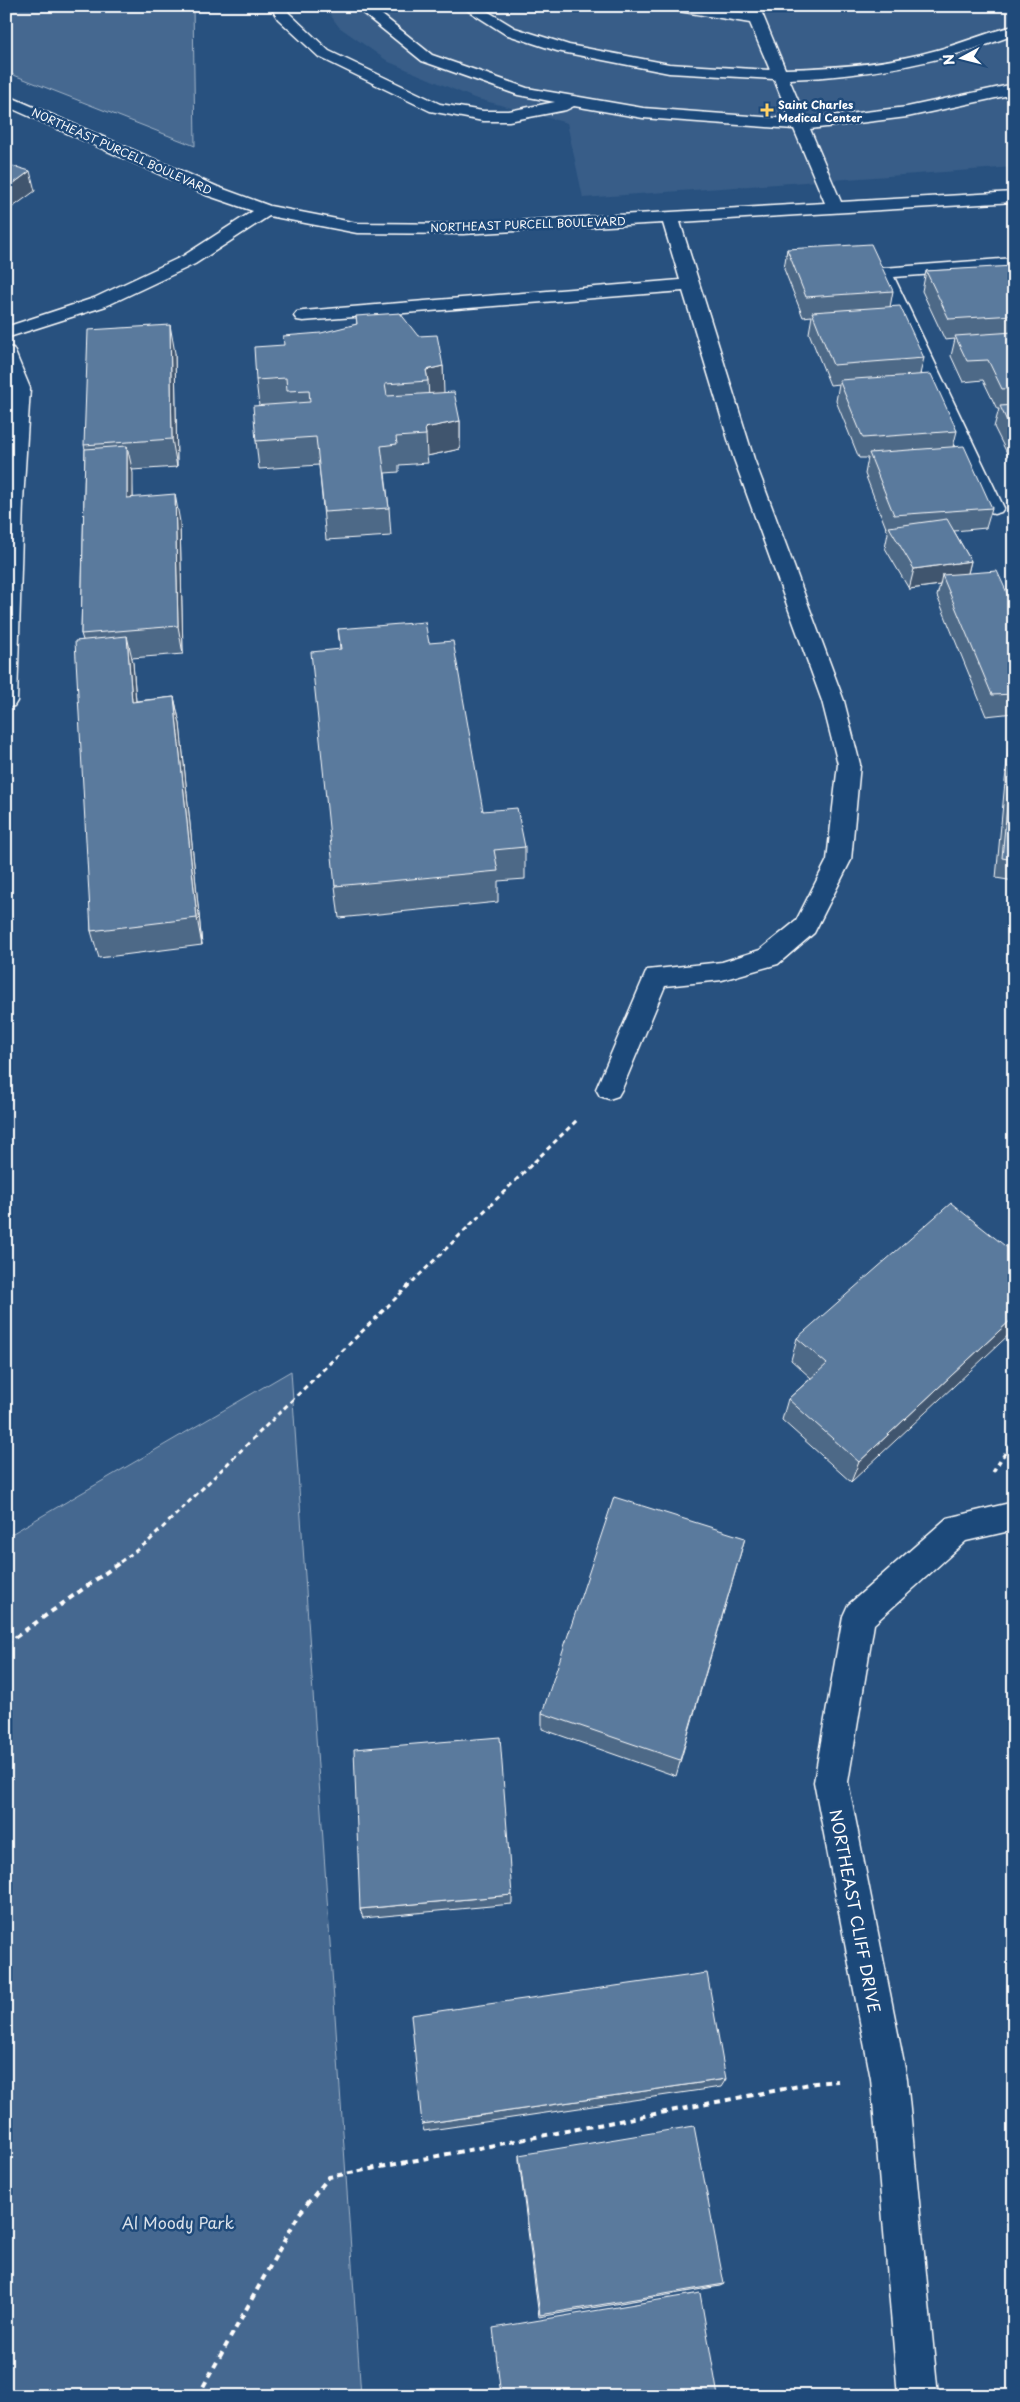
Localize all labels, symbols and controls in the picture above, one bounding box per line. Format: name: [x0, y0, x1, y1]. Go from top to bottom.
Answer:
north arrow: [938, 32, 988, 82]
text: N: [938, 53, 960, 66]
place label: Saint Charles Medical Center: [778, 96, 863, 126]
street label: NORTHEAST PURCELL BOULEVARD: [29, 103, 215, 199]
marker: Saint Charles Medical Center: [760, 103, 774, 117]
street label: NORTHEAST PURCELL BOULEVARD: [430, 212, 626, 236]
street label: NORTHEAST CLIFF DRIVE: [824, 1807, 888, 2015]
park label: Al Moody Park: [122, 2210, 234, 2234]

